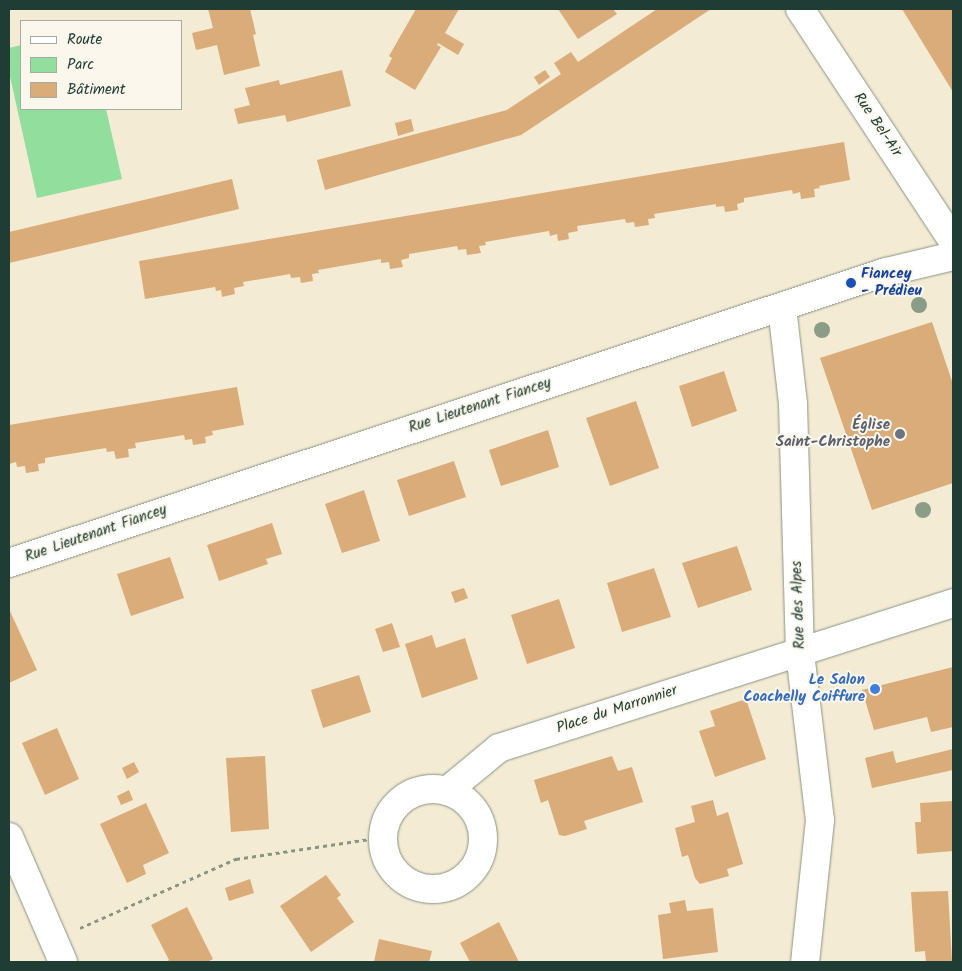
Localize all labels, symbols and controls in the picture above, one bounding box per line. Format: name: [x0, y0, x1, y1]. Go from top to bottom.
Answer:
legend: [20, 20, 182, 110]
text: Route: [67, 28, 102, 52]
text: Parc: [67, 53, 94, 77]
text: Bâtiment: [67, 78, 126, 102]
street label: Rue Bel-Air: [849, 90, 905, 160]
place label: Fiancey - Prédieu: [861, 265, 922, 300]
marker: Fiancey - Prédieu: [845, 277, 857, 289]
street label: Rue Lieutenant Fiancey: [406, 374, 554, 438]
place label: Église Saint-Christophe: [776, 416, 890, 451]
marker: Église Saint-Christophe: [894, 428, 906, 440]
street label: Rue Lieutenant Fiancey: [23, 501, 169, 567]
street label: Rue des Alpes: [788, 560, 810, 650]
place label: Le Salon Coachelly Coiffure: [744, 671, 865, 706]
street label: Place du Marronnier: [554, 682, 680, 738]
marker: Le Salon Coachelly Coiffure: [869, 683, 881, 695]

